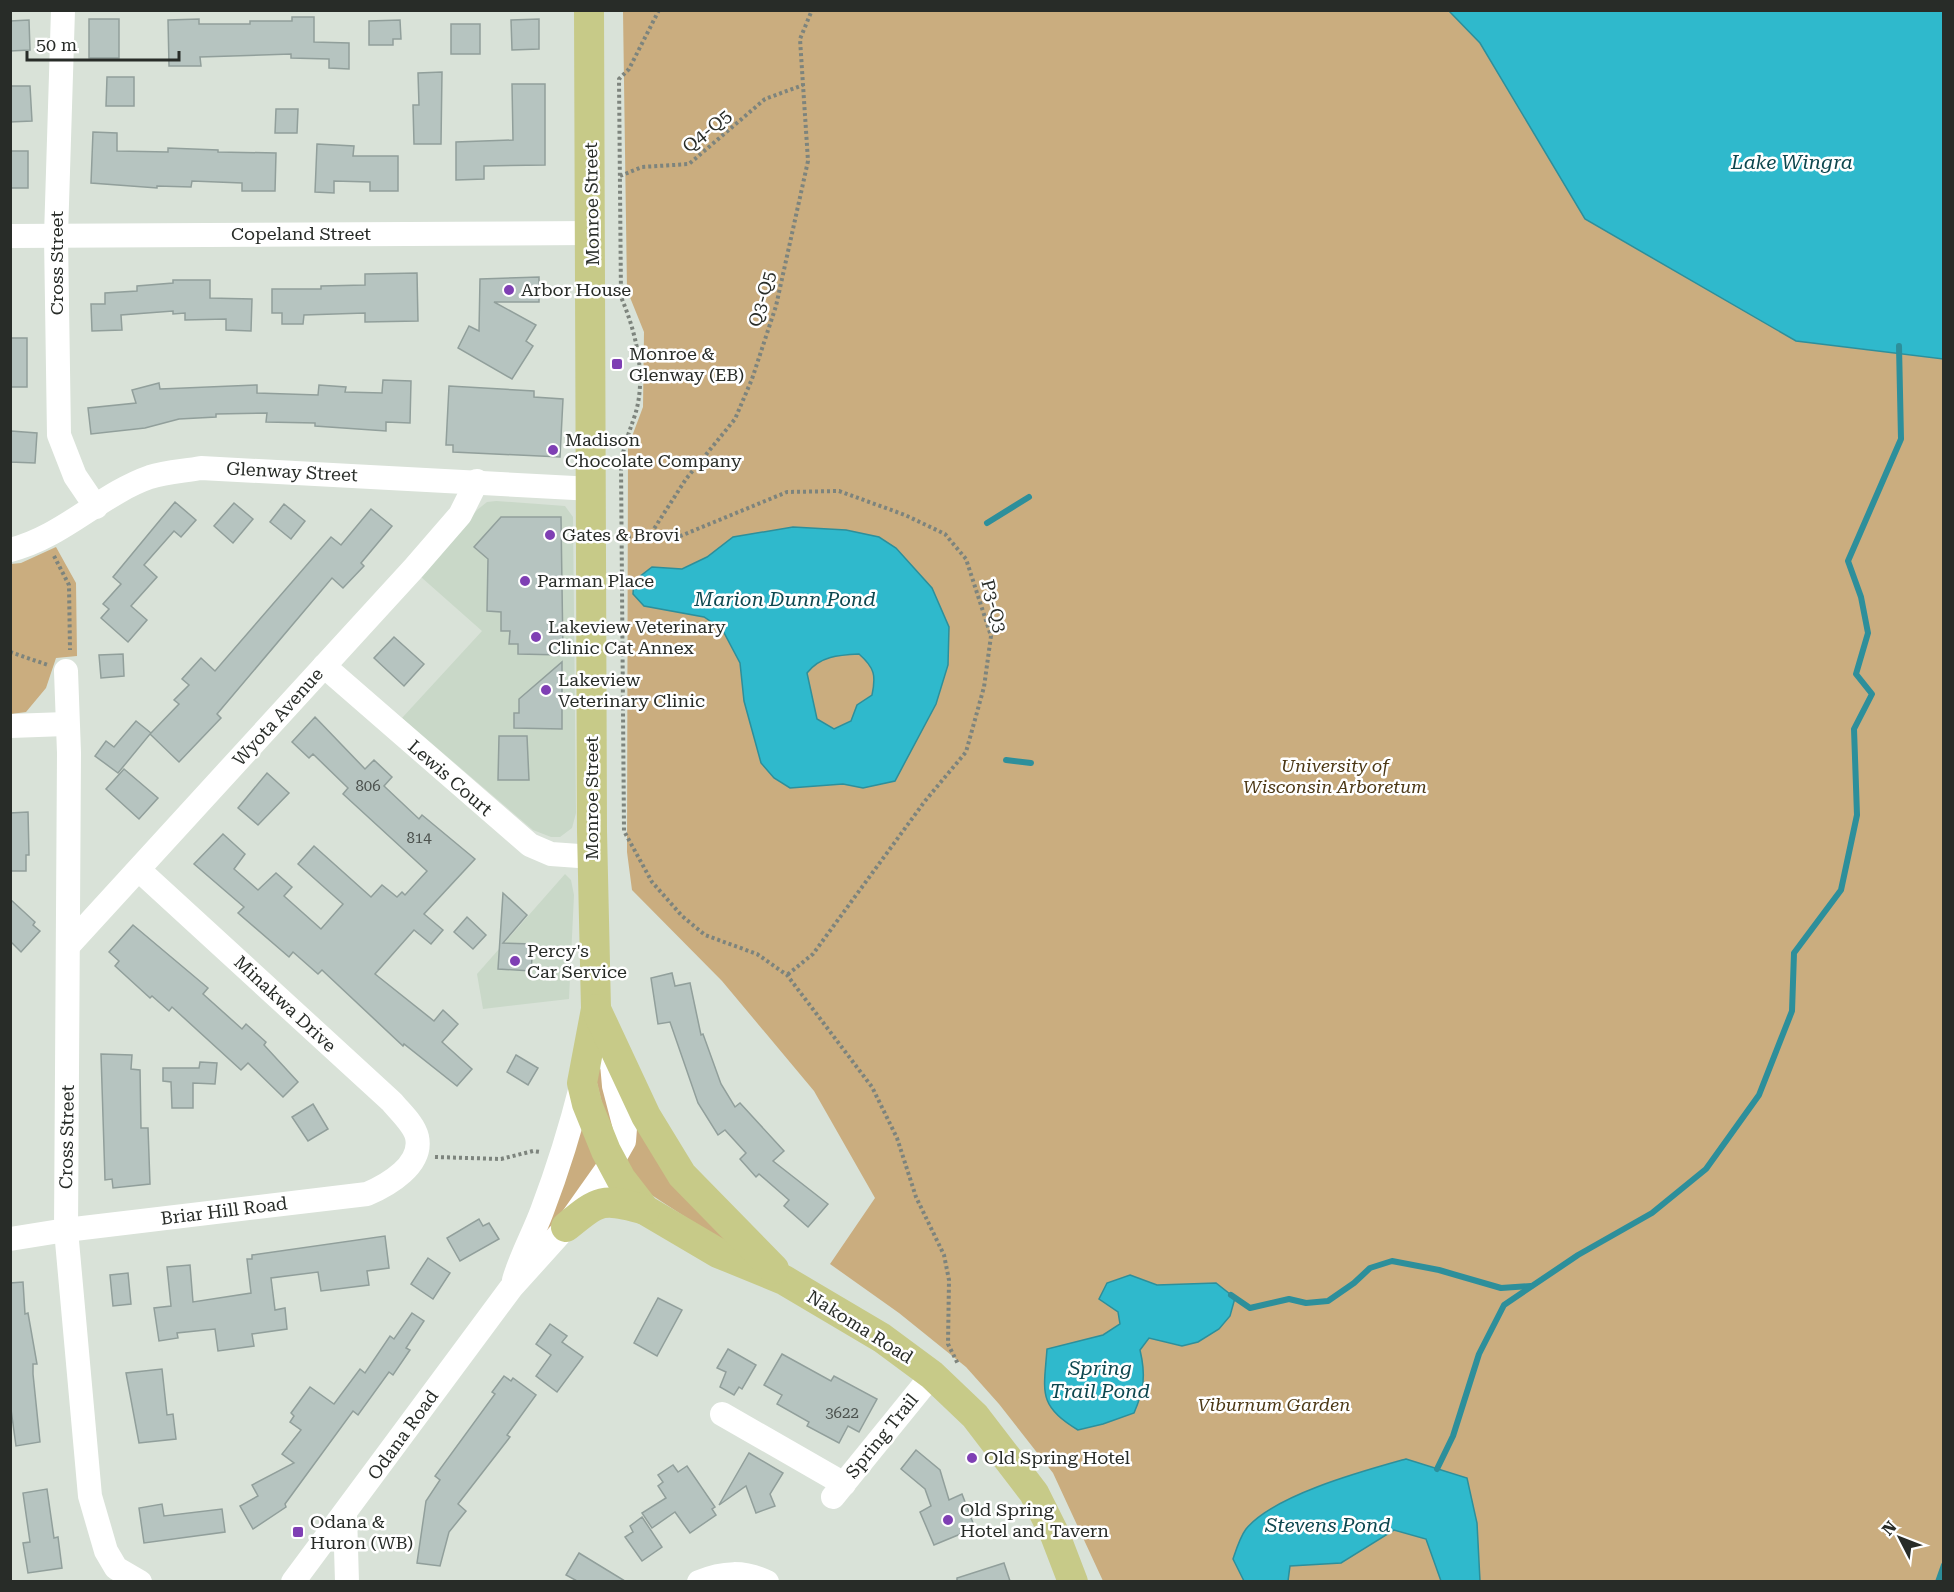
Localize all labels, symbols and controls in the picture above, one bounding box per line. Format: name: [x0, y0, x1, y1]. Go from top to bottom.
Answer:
scale bar: [27, 24, 178, 62]
text: 50 m: [36, 34, 77, 55]
street label: Q4-Q5: [678, 105, 735, 157]
street label: Monroe Street: [580, 142, 603, 266]
water label: Lake Wingra: [1730, 150, 1853, 174]
street label: Cross Street: [46, 210, 67, 315]
street label: Copeland Street: [231, 223, 371, 244]
street label: Q3-Q5: [744, 269, 779, 329]
place label: Arbor House: [521, 279, 631, 300]
marker: Arbor House: [502, 283, 516, 297]
place label: Monroe & Glenway (EB): [629, 343, 744, 385]
marker: Monroe & Glenway (EB): [610, 357, 624, 371]
place label: Madison Chocolate Company: [565, 429, 742, 471]
marker: Madison Chocolate Company: [546, 443, 560, 457]
street label: Glenway Street: [226, 458, 359, 485]
place label: Gates & Brovi: [562, 524, 680, 545]
marker: Gates & Brovi: [543, 528, 557, 542]
place label: Parman Place: [537, 570, 654, 591]
marker: Parman Place: [518, 574, 532, 588]
street label: P3-Q3: [977, 577, 1012, 635]
water label: Marion Dunn Pond: [693, 587, 876, 611]
place label: Lakeview Veterinary Clinic Cat Annex: [548, 616, 726, 658]
marker: Lakeview Veterinary Clinic Cat Annex: [529, 630, 543, 644]
street label: Wyota Avenue: [228, 663, 327, 770]
place label: Lakeview Veterinary Clinic: [558, 669, 705, 711]
marker: Lakeview Veterinary Clinic: [539, 683, 553, 697]
street label: Lewis Court: [404, 735, 497, 820]
street label: Monroe Street: [581, 736, 602, 860]
park label: University of Wisconsin Arboretum: [1243, 755, 1427, 797]
house number: 806: [355, 777, 381, 795]
house number: 814: [406, 829, 432, 847]
place label: Percy's Car Service: [527, 940, 627, 982]
street label: Minakwa Drive: [230, 951, 341, 1056]
marker: Percy's Car Service: [508, 954, 522, 968]
street label: Cross Street: [55, 1084, 78, 1189]
street label: Briar Hill Road: [159, 1192, 289, 1229]
street label: Nakoma Road: [803, 1286, 917, 1368]
water label: Spring Trail Pond: [1050, 1356, 1150, 1403]
street label: Odana Road: [363, 1385, 442, 1484]
street label: Spring Trail: [841, 1389, 922, 1482]
park label: Viburnum Garden: [1198, 1394, 1350, 1415]
house number: 3622: [825, 1404, 859, 1422]
place label: Old Spring Hotel: [984, 1447, 1131, 1468]
marker: Old Spring Hotel: [965, 1451, 979, 1465]
place label: Old Spring Hotel and Tavern: [960, 1499, 1109, 1541]
north arrow: [1870, 1508, 1930, 1568]
place label: Odana & Huron (WB): [310, 1511, 413, 1553]
marker: Old Spring Hotel and Tavern: [941, 1513, 955, 1527]
water label: Stevens Pond: [1264, 1513, 1391, 1537]
text: N: [1878, 1517, 1900, 1539]
marker: Odana & Huron (WB): [291, 1525, 305, 1539]

